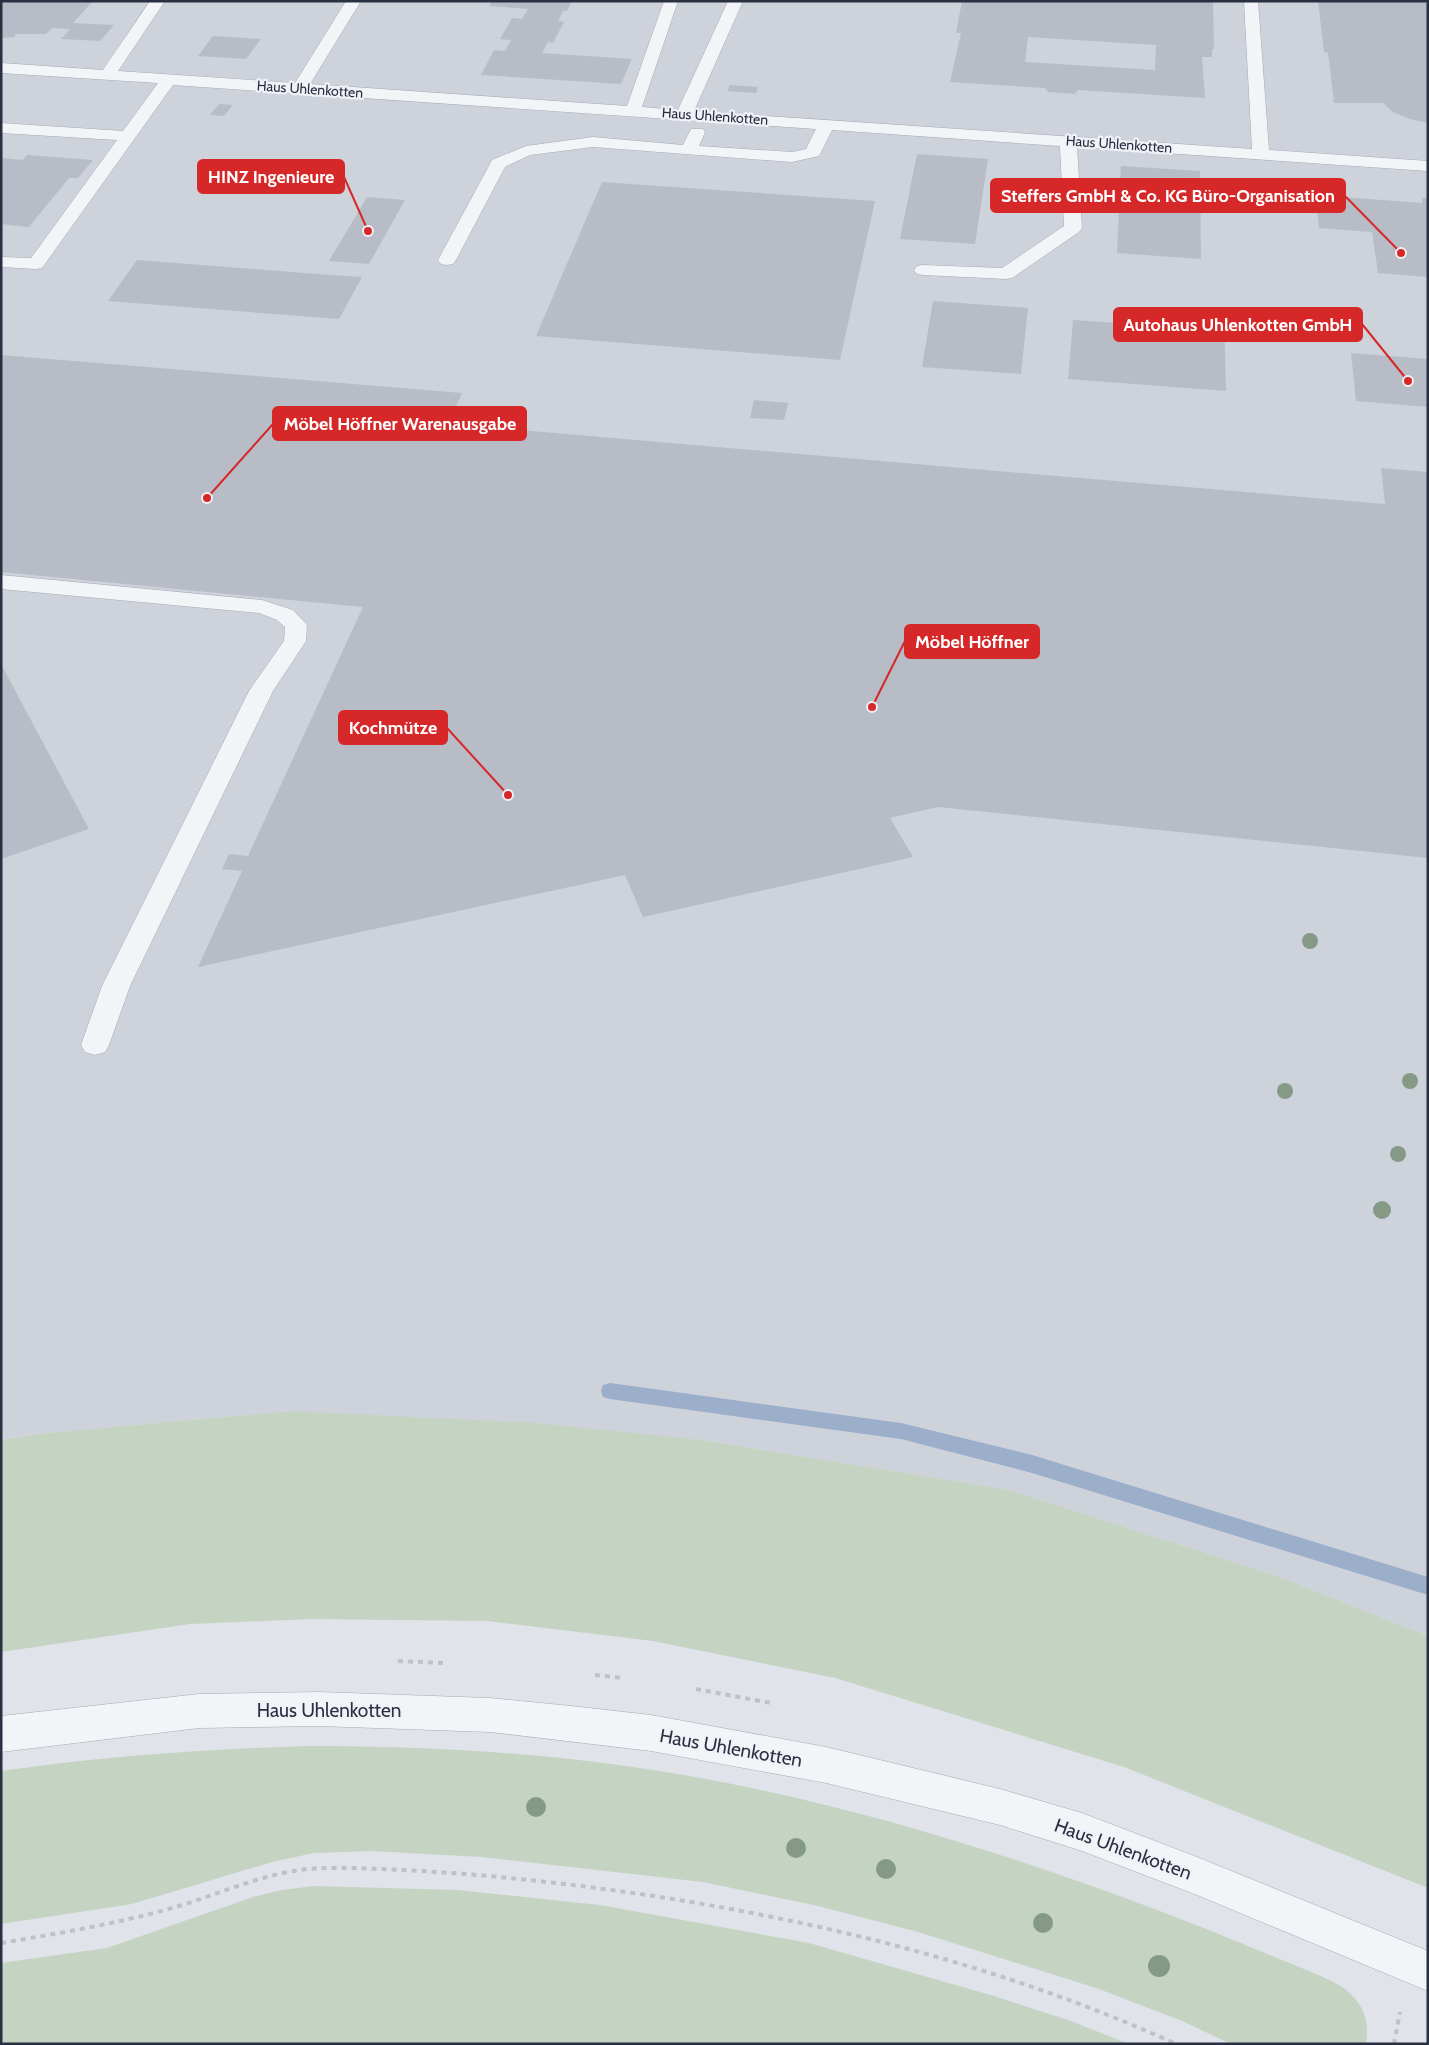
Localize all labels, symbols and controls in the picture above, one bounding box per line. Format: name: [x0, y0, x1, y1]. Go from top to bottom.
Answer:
street label: Haus Uhlenkotten: [256, 76, 364, 102]
street label: Haus Uhlenkotten: [661, 103, 769, 129]
street label: Haus Uhlenkotten: [1065, 131, 1173, 157]
callout: HINZ Ingenieure: [198, 160, 344, 193]
text: HINZ Ingenieure: [208, 166, 334, 188]
callout: Steffers GmbH & Co. KG Büro-Organisation: [991, 179, 1345, 212]
text: Steffers GmbH & Co. KG Büro-Organisation: [1001, 185, 1335, 207]
callout: Autohaus Uhlenkotten GmbH: [1114, 308, 1362, 341]
text: Autohaus Uhlenkotten GmbH: [1124, 314, 1352, 336]
callout: Möbel Höffner Warenausgabe: [273, 407, 526, 440]
text: Möbel Höffner Warenausgabe: [284, 413, 516, 435]
callout: Möbel Höffner: [905, 625, 1039, 658]
text: Möbel Höffner: [915, 631, 1029, 653]
callout: Kochmütze: [339, 711, 447, 744]
text: Kochmütze: [349, 717, 437, 739]
street label: Haus Uhlenkotten: [257, 1699, 401, 1722]
street label: Haus Uhlenkotten: [658, 1724, 804, 1772]
street label: Haus Uhlenkotten: [1051, 1813, 1195, 1885]

